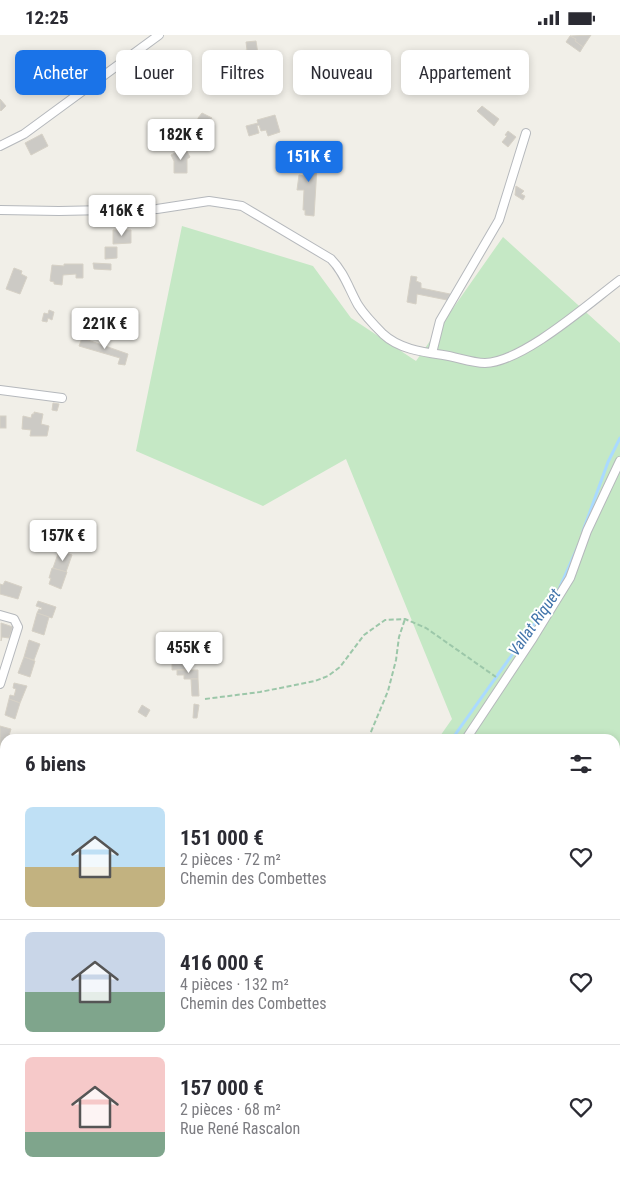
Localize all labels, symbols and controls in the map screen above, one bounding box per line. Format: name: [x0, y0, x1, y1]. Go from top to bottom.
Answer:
text: 12:25: [25, 6, 69, 29]
chip: Acheter: [15, 50, 106, 95]
chip: Louer: [116, 50, 192, 95]
chip: Filtres: [202, 50, 283, 95]
chip: Nouveau: [293, 50, 391, 95]
chip: Appartement: [401, 50, 529, 95]
pin: 182K €: [140, 119, 222, 161]
text: 182K €: [159, 125, 203, 144]
pin: 151K €: [268, 141, 350, 183]
text: 151K €: [287, 147, 331, 166]
pin: 416K €: [81, 195, 163, 237]
text: 416K €: [100, 201, 144, 220]
pin: 221K €: [64, 307, 146, 350]
text: 221K €: [83, 314, 127, 333]
pin: 157K €: [22, 519, 104, 562]
text: 157K €: [41, 526, 85, 545]
water label: Vallat Riquet: [504, 585, 565, 659]
pin: 455K €: [148, 631, 230, 674]
text: 455K €: [167, 638, 211, 657]
icon: filters: [567, 750, 595, 778]
text: 6 biens: [25, 752, 86, 776]
text: 151 000 €: [180, 826, 264, 850]
icon: home: [65, 827, 125, 887]
icon: heart: [567, 843, 595, 871]
text: 2 pièces · 72 m²: [180, 850, 281, 869]
text: Chemin des Combettes: [180, 869, 327, 888]
text: 416 000 €: [180, 951, 264, 975]
icon: home: [65, 952, 125, 1012]
icon: heart: [567, 968, 595, 996]
text: 4 pièces · 132 m²: [180, 975, 289, 994]
text: Chemin des Combettes: [180, 994, 327, 1013]
text: 157 000 €: [180, 1076, 264, 1100]
icon: home: [65, 1077, 125, 1137]
icon: heart: [567, 1093, 595, 1121]
text: 2 pièces · 68 m²: [180, 1100, 281, 1119]
text: Rue René Rascalon: [180, 1119, 300, 1138]

